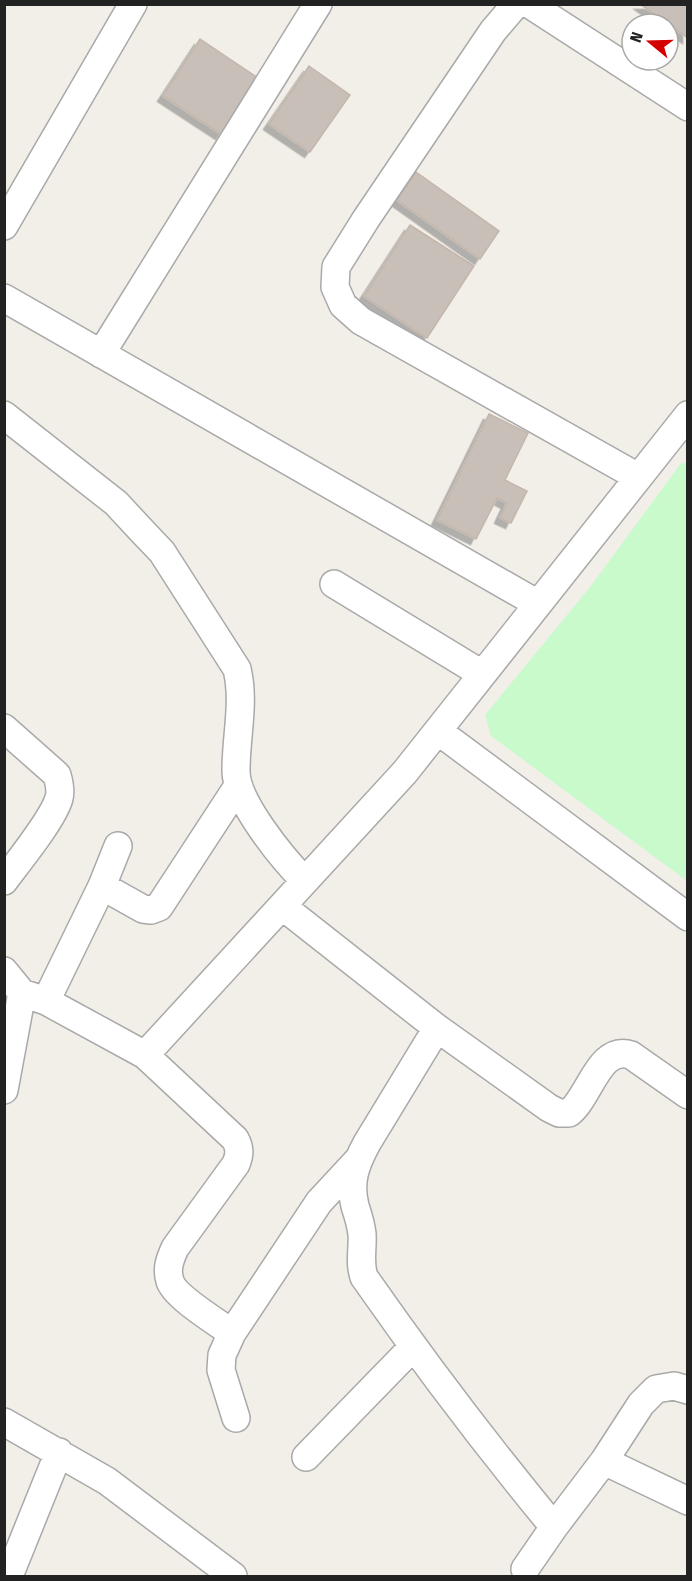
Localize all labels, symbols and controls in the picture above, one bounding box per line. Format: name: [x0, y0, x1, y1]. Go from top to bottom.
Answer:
north arrow: [620, 12, 680, 72]
text: N: [626, 30, 647, 45]

